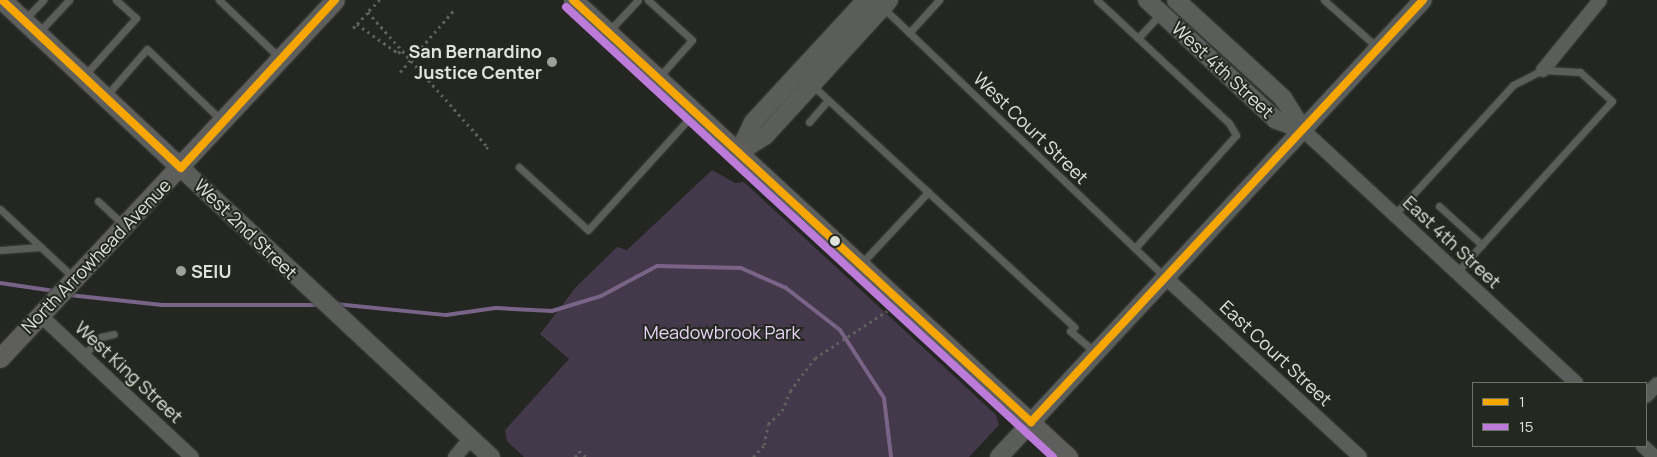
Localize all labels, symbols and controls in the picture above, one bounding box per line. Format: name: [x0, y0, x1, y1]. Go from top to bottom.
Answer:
street label: West 4th Street: [1168, 17, 1278, 123]
place label: San Bernardino Justice Center: [409, 41, 542, 84]
marker: San Bernardino Justice Center: [546, 56, 558, 68]
street label: West Court Street: [969, 68, 1093, 188]
street label: North Arrowhead Avenue: [17, 174, 175, 338]
street label: West 2nd Street: [190, 174, 302, 284]
street label: East 4th Street: [1399, 191, 1505, 293]
unlabelled marker: [830, 236, 840, 246]
place label: SEIU: [191, 260, 231, 282]
marker: SEIU: [175, 265, 187, 277]
street label: East Court Street: [1216, 296, 1336, 410]
street label: West King Street: [71, 317, 187, 427]
park label: Meadowbrook Park: [644, 321, 800, 343]
legend: [1472, 382, 1647, 447]
text: 1: [1519, 391, 1525, 412]
text: 15: [1519, 416, 1534, 437]

